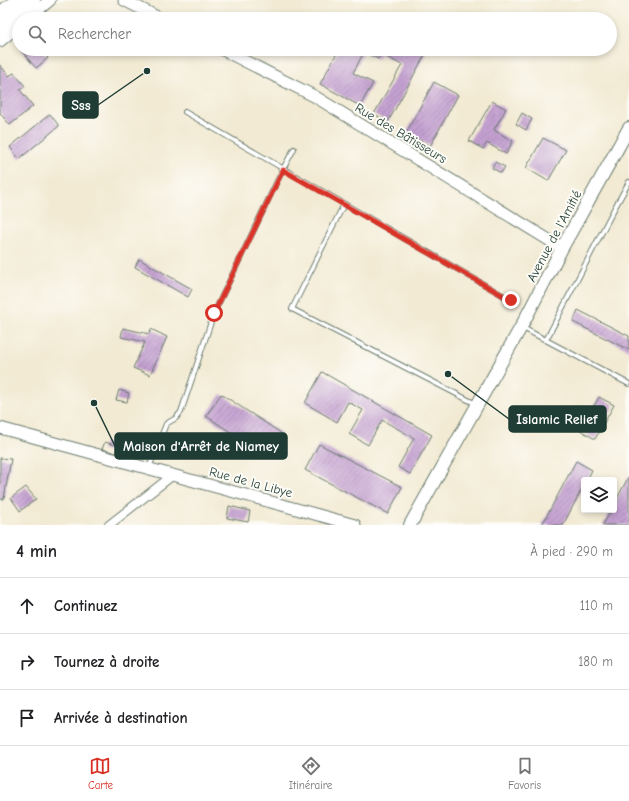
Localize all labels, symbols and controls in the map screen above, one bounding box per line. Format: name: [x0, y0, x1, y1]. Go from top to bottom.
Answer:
search box: [12, 12, 617, 56]
icon: search: [26, 23, 48, 45]
text: Rechercher: [58, 25, 131, 43]
callout: Sss: [63, 92, 98, 118]
text: Sss: [71, 97, 91, 114]
street label: Rue des Bâtisseurs: [352, 100, 450, 166]
street label: Avenue de l'Amitié: [524, 187, 585, 284]
route end: [502, 291, 520, 309]
route start: [205, 304, 223, 322]
callout: Islamic Relief: [509, 406, 606, 432]
text: Islamic Relief: [516, 411, 598, 428]
callout: Maison d'Arrêt de Niamey: [115, 433, 287, 459]
text: Maison d'Arrêt de Niamey: [123, 438, 280, 455]
street label: Rue de la Libye: [208, 464, 295, 500]
map controls: [581, 477, 617, 513]
button: layers: [581, 477, 617, 513]
text: 4 min: [16, 542, 57, 561]
text: À pied · 290 m: [530, 544, 613, 559]
icon: ahead: [16, 595, 38, 617]
text: Continuez: [54, 597, 117, 615]
text: 110 m: [580, 598, 613, 613]
icon: right: [16, 651, 38, 673]
text: Tournez à droite: [54, 653, 159, 671]
text: 180 m: [578, 654, 613, 669]
icon: arrive: [16, 707, 38, 729]
text: Arrivée à destination: [54, 709, 188, 727]
tab: Carte: [88, 755, 113, 792]
tab: Itinéraire: [289, 755, 332, 792]
tab: Favoris: [508, 755, 541, 792]

